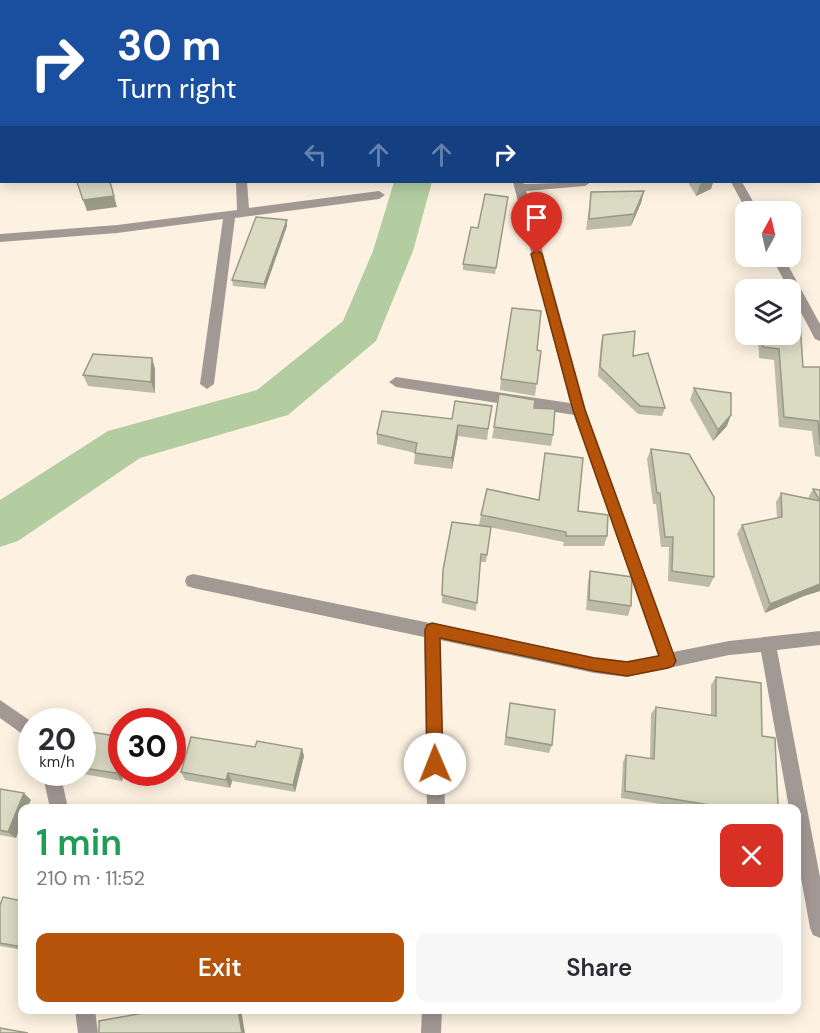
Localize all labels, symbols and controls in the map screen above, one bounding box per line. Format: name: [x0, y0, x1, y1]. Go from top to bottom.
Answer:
text: 30 m: [117, 18, 221, 73]
icon: right: [18, 24, 96, 102]
text: Turn right: [117, 71, 237, 106]
icon: left: [299, 138, 332, 171]
icon: ahead: [362, 138, 395, 171]
icon: ahead: [425, 138, 458, 171]
icon: right: [488, 138, 521, 171]
pin: [511, 192, 562, 254]
icon: arrive: [520, 201, 553, 234]
north arrow: [735, 201, 801, 267]
map controls: [735, 201, 801, 345]
button: layers: [735, 279, 801, 345]
speed limit sign: 30: [108, 708, 186, 786]
text: 20: [38, 720, 76, 759]
position arrow: [403, 732, 467, 796]
text: km/h: [39, 752, 75, 772]
text: 1 min: [36, 819, 122, 866]
button: close: [720, 824, 783, 887]
text: 210 m · 11:52: [36, 865, 145, 891]
button: Exit: [36, 933, 404, 1002]
button: Share: [416, 933, 783, 1002]

